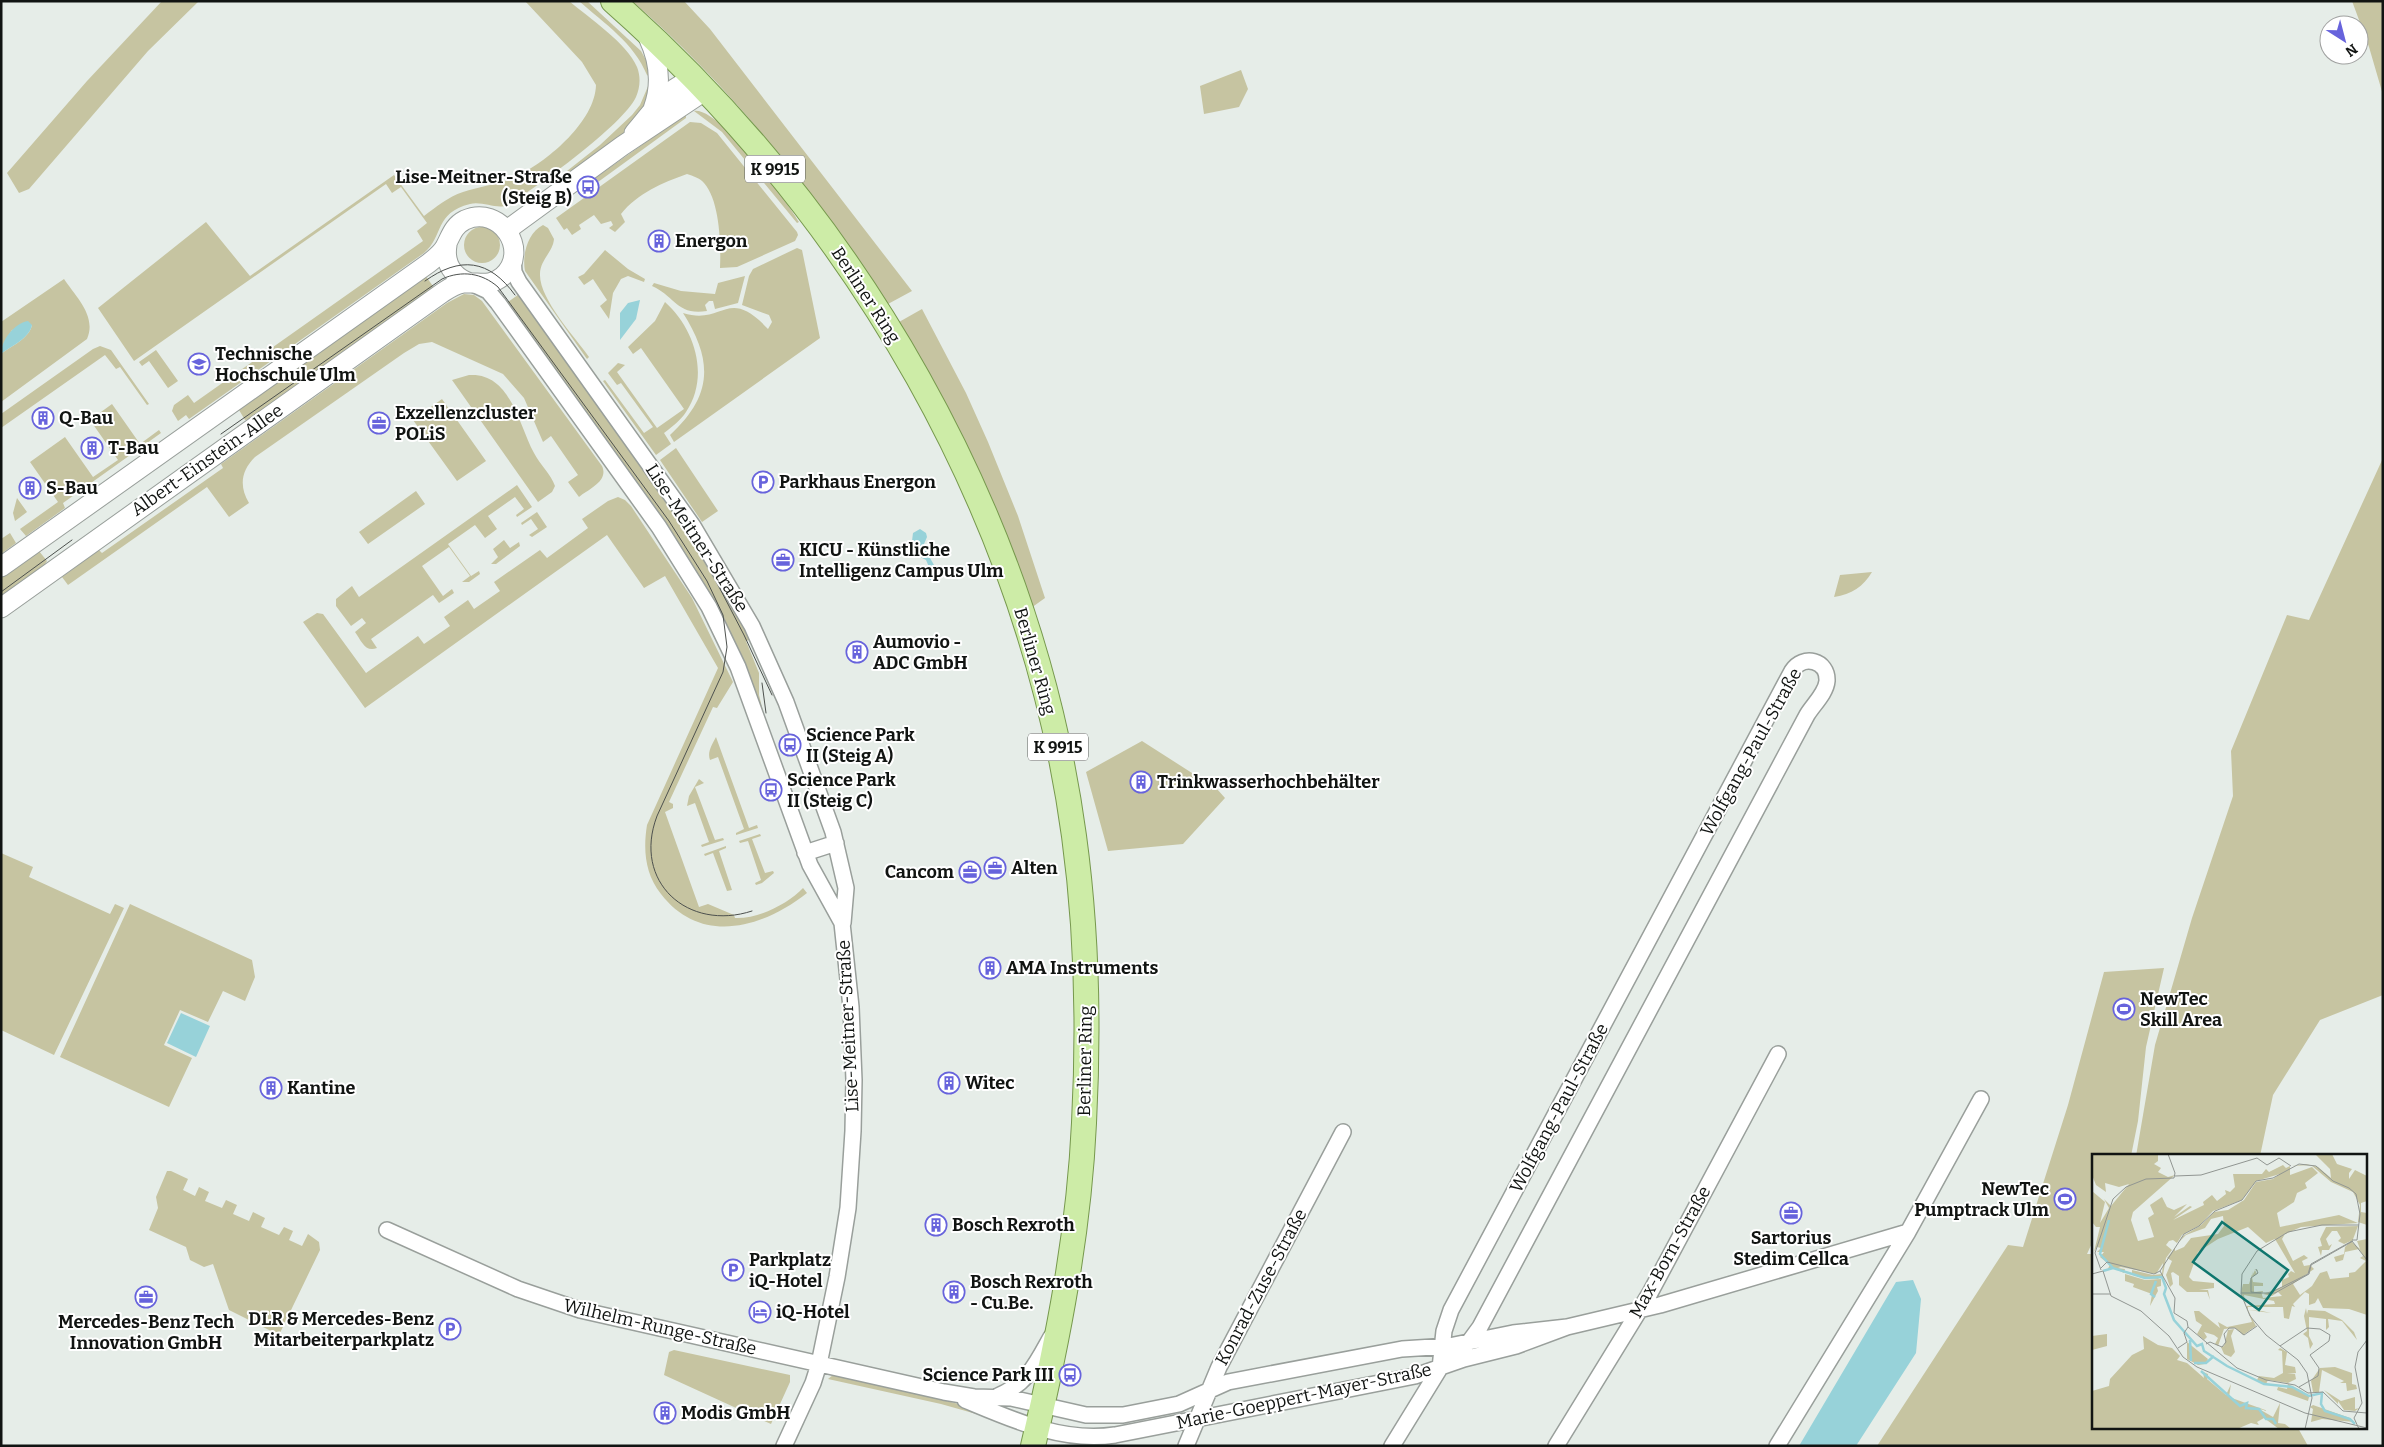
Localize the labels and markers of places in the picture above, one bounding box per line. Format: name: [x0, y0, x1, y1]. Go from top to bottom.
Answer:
place label: Lise-Meitner-Straße (Steig B): [395, 166, 572, 209]
bus stop icon: Lise-Meitner-Straße (Steig B): [576, 175, 600, 199]
building icon: Energon: [647, 229, 671, 253]
place label: Energon: [675, 230, 748, 252]
place label: Technische Hochschule Ulm: [215, 343, 356, 386]
school or university icon: Technische Hochschule Ulm: [187, 352, 211, 376]
place label: Exzellenzcluster POLiS: [395, 402, 537, 445]
building icon: Q-Bau: [31, 406, 55, 430]
place label: Q-Bau: [59, 407, 114, 429]
office icon: Exzellenzcluster POLiS: [367, 411, 391, 435]
building icon: T-Bau: [80, 436, 104, 460]
place label: T-Bau: [108, 437, 159, 459]
parking icon: Parkhaus Energon: [751, 470, 775, 494]
place label: Parkhaus Energon: [779, 471, 936, 493]
building icon: S-Bau: [18, 476, 42, 500]
place label: S-Bau: [46, 477, 98, 499]
place label: KICU - Künstliche Intelligenz Campus Ulm: [799, 539, 1003, 582]
office icon: KICU - Künstliche Intelligenz Campus Ulm: [771, 548, 795, 572]
place label: Aumovio - ADC GmbH: [873, 631, 968, 674]
building icon: Aumovio - ADC GmbH: [845, 640, 869, 664]
place label: Science Park II (Steig A): [806, 724, 915, 767]
bus stop icon: Science Park II (Steig A): [778, 733, 802, 757]
place label: Science Park II (Steig C): [787, 769, 896, 812]
building icon: Trinkwasserhochbehälter: [1129, 770, 1153, 794]
place label: Trinkwasserhochbehälter: [1157, 771, 1380, 793]
bus stop icon: Science Park II (Steig C): [759, 778, 783, 802]
office icon: Alten: [983, 856, 1007, 880]
place label: Alten: [1011, 857, 1058, 879]
office icon: Cancom: [958, 860, 982, 884]
place label: Cancom: [885, 861, 954, 883]
building icon: AMA Instruments: [978, 956, 1002, 980]
place label: AMA Instruments: [1006, 957, 1158, 979]
place label: NewTec Skill Area: [2140, 988, 2222, 1031]
sports icon: NewTec Skill Area: [2112, 997, 2136, 1021]
building icon: Witec: [937, 1071, 961, 1095]
place label: Witec: [965, 1072, 1014, 1094]
building icon: Kantine: [259, 1076, 283, 1100]
place label: Kantine: [287, 1077, 356, 1099]
place label: NewTec Pumptrack Ulm: [1914, 1178, 2049, 1221]
sports icon: NewTec Pumptrack Ulm: [2053, 1187, 2077, 1211]
office icon: Sartorius Stedim Cellca: [1779, 1201, 1803, 1225]
building icon: Bosch Rexroth: [924, 1213, 948, 1237]
place label: Bosch Rexroth: [952, 1214, 1075, 1236]
place label: Sartorius Stedim Cellca: [1733, 1227, 1849, 1270]
place label: Parkplatz iQ-Hotel: [749, 1249, 831, 1292]
parking icon: Parkplatz iQ-Hotel: [721, 1258, 745, 1282]
place label: Bosch Rexroth - Cu.Be.: [970, 1271, 1093, 1314]
building icon: Bosch Rexroth - Cu.Be.: [942, 1280, 966, 1304]
office icon: Mercedes-Benz Tech Innovation GmbH: [134, 1285, 158, 1309]
hotel icon: iQ-Hotel: [748, 1300, 772, 1324]
place label: iQ-Hotel: [776, 1301, 850, 1323]
place label: DLR & Mercedes-Benz Mitarbeiterparkplatz: [248, 1308, 434, 1351]
place label: Mercedes-Benz Tech Innovation GmbH: [58, 1311, 235, 1354]
parking icon: DLR & Mercedes-Benz Mitarbeiterparkplatz: [438, 1317, 462, 1341]
bus stop icon: Science Park III: [1058, 1363, 1082, 1387]
place label: Science Park III: [923, 1364, 1054, 1386]
building icon: Modis GmbH: [653, 1401, 677, 1425]
place label: Modis GmbH: [681, 1402, 791, 1424]

